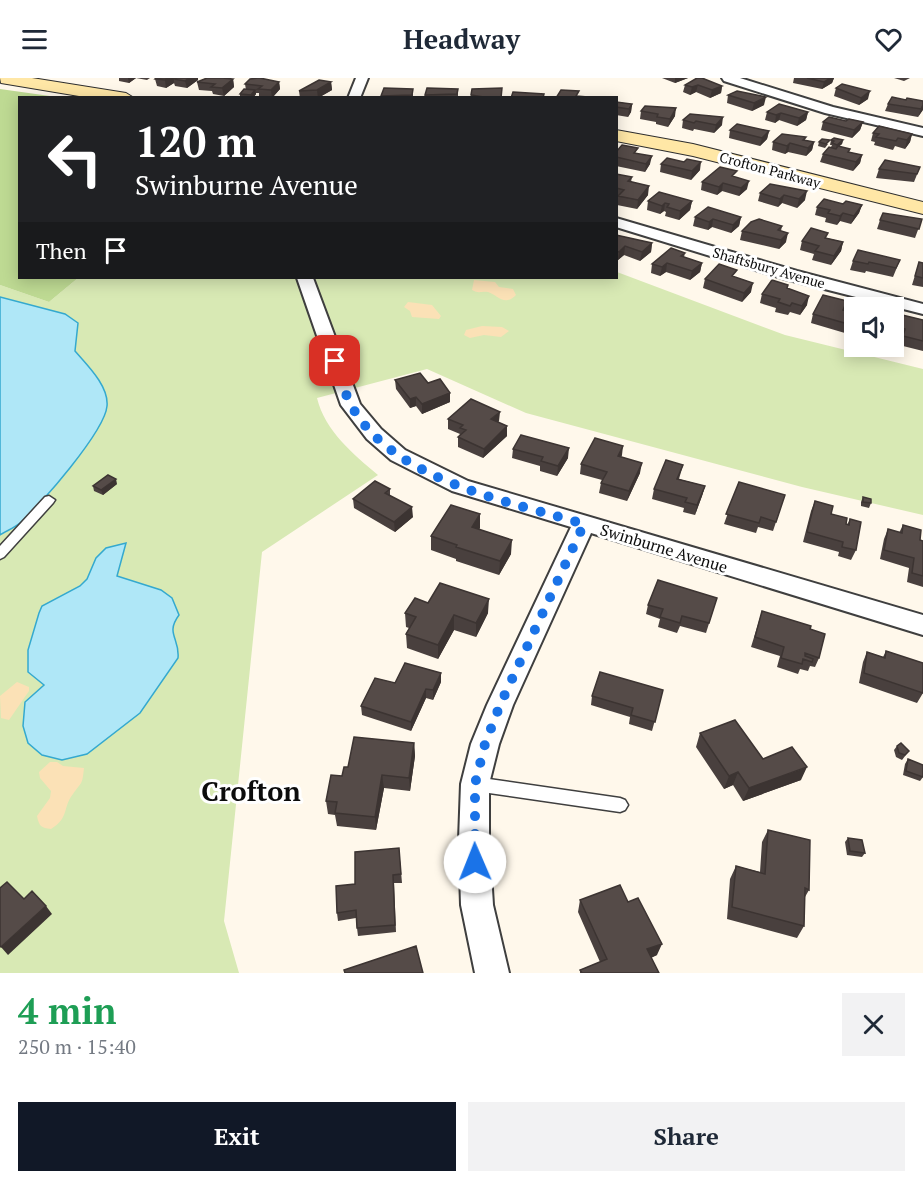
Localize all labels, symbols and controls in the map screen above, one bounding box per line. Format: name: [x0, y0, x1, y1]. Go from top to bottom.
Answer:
text: Headway: [403, 21, 520, 57]
icon: menu: [18, 23, 51, 56]
icon: heart: [872, 23, 905, 56]
text: 120 m: [135, 113, 256, 169]
icon: left: [36, 120, 114, 198]
street label: Crofton Parkway: [718, 147, 824, 192]
text: Swinburne Avenue: [135, 167, 358, 203]
icon: arrive: [99, 234, 132, 267]
text: Then: [36, 236, 87, 265]
street label: Shaftsbury Avenue: [711, 242, 828, 293]
map controls: [844, 297, 904, 357]
button: sound: [844, 297, 904, 357]
pin: [309, 335, 360, 386]
icon: arrive: [318, 344, 351, 377]
street label: Swinburne Avenue: [598, 518, 730, 578]
district label: Crofton: [201, 773, 301, 809]
position arrow: [443, 830, 507, 894]
text: 4 min: [18, 987, 116, 1034]
button: close: [842, 993, 905, 1056]
text: 250 m · 15:40: [18, 1033, 136, 1060]
button: Exit: [18, 1102, 456, 1171]
button: Share: [468, 1102, 905, 1171]

